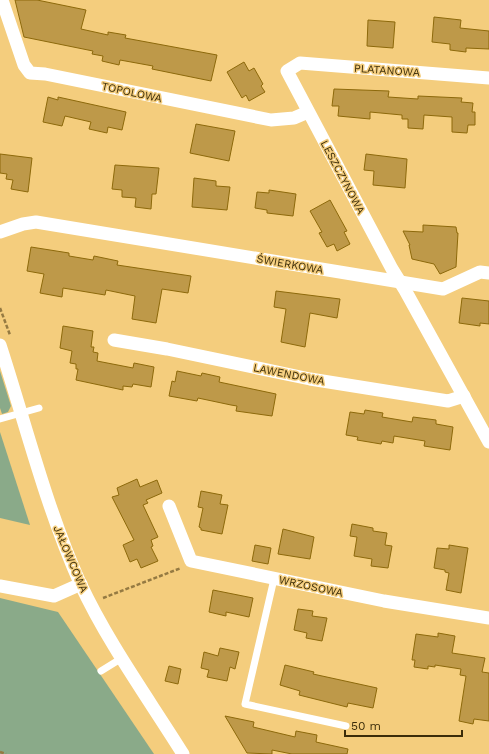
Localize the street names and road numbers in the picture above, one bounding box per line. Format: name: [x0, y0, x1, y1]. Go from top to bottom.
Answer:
street label: PLATANOWA: [354, 62, 420, 79]
street label: TOPOLOWA: [100, 80, 163, 105]
street label: LESZCZYNOWA: [318, 138, 367, 216]
street label: ŚWIERKOWA: [256, 251, 324, 277]
street label: LAWENDOWA: [252, 361, 326, 388]
street label: JAŁOWCOWA: [51, 524, 91, 595]
street label: WRZOSOWA: [278, 573, 344, 600]

